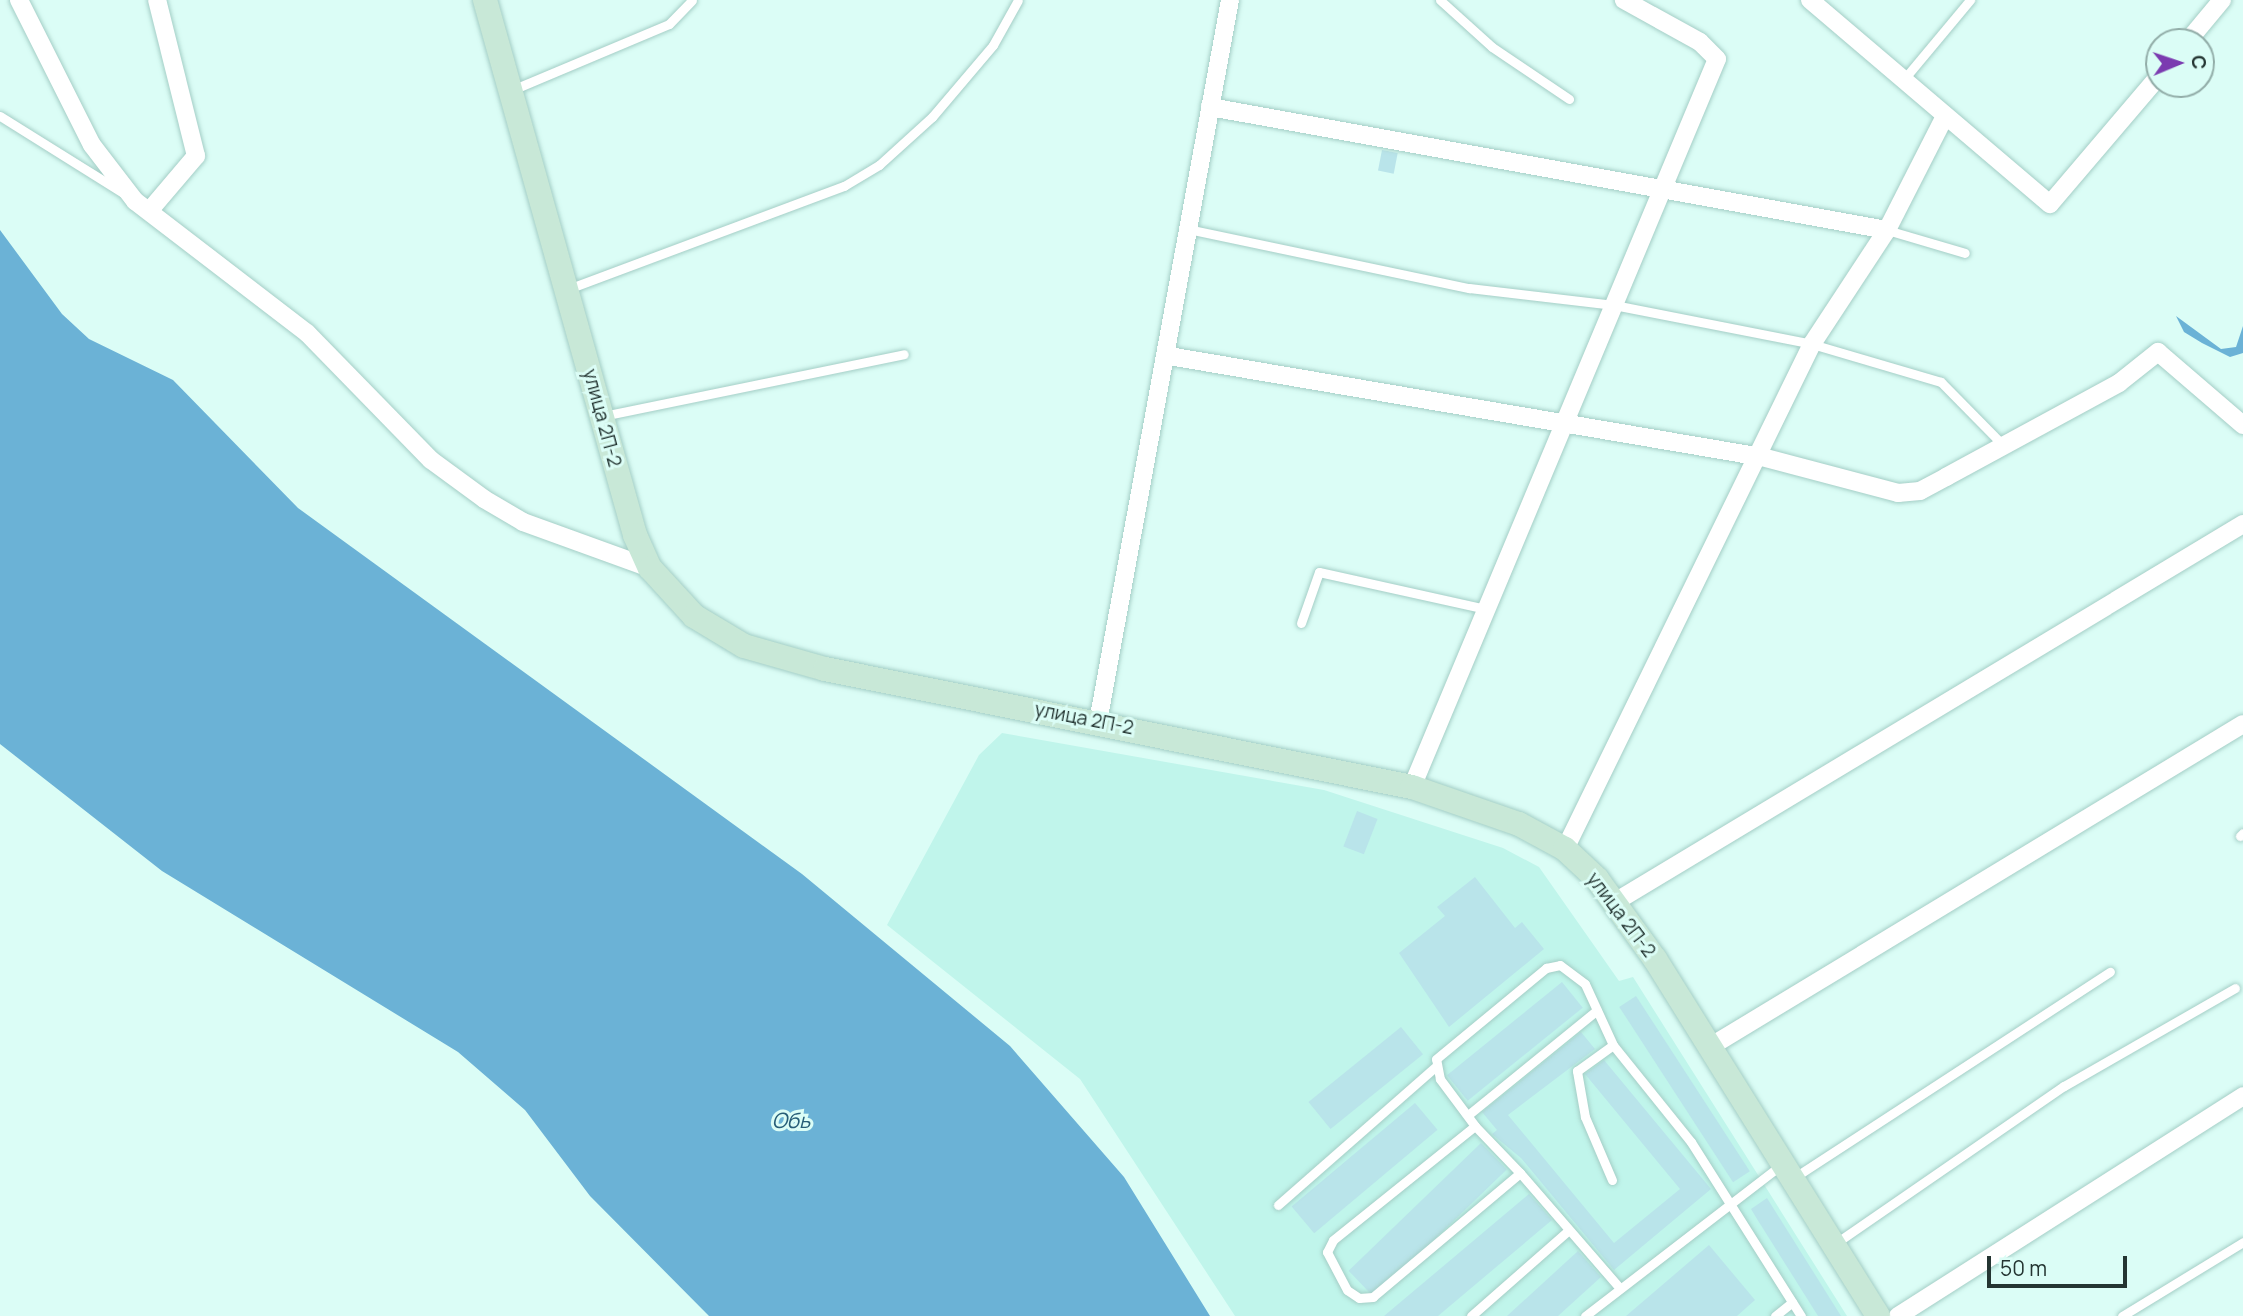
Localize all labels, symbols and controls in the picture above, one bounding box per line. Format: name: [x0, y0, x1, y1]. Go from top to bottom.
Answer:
north arrow: [2145, 28, 2215, 98]
text: С: [2186, 55, 2212, 70]
street label: улица 2П-2: [578, 367, 626, 469]
street label: улица 2П-2: [1033, 698, 1135, 740]
street label: улица 2П-2: [1582, 868, 1660, 962]
water label: Обь: [772, 1107, 810, 1133]
scale bar: [1991, 1242, 2131, 1286]
text: 50 m: [2000, 1254, 2047, 1282]

